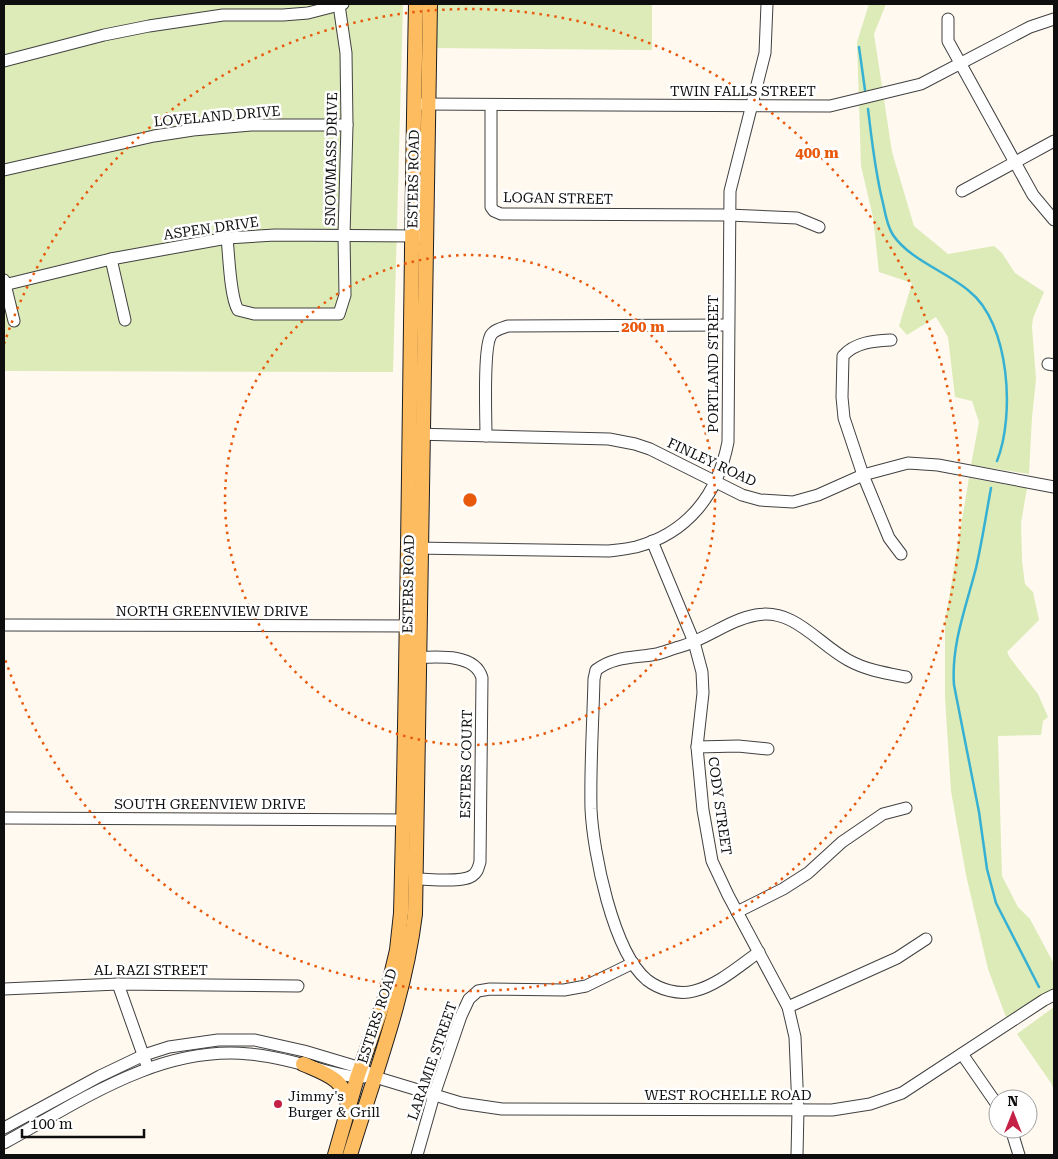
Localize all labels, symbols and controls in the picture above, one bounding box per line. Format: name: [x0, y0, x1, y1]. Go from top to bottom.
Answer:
street label: TWIN FALLS STREET: [670, 83, 816, 99]
street label: SNOWMASS DRIVE: [322, 92, 340, 226]
street label: LOVELAND DRIVE: [153, 102, 281, 130]
street label: ESTERS ROAD: [404, 129, 422, 229]
text: 400 m: [795, 144, 839, 162]
street label: LOGAN STREET: [503, 189, 613, 207]
street label: ASPEN DRIVE: [162, 213, 260, 243]
street label: PORTLAND STREET: [705, 295, 721, 433]
text: 200 m: [621, 318, 665, 336]
street label: FINLEY ROAD: [665, 434, 759, 490]
centre of rings: [461, 491, 479, 509]
street label: ESTERS ROAD: [399, 534, 417, 634]
street label: NORTH GREENVIEW DRIVE: [116, 603, 308, 619]
street label: ESTERS COURT: [457, 709, 475, 819]
street label: CODY STREET: [705, 756, 735, 856]
street label: SOUTH GREENVIEW DRIVE: [114, 796, 306, 812]
street label: AL RAZI STREET: [94, 962, 208, 978]
street label: ESTERS ROAD: [354, 966, 400, 1066]
street label: LARAMIE STREET: [404, 1000, 460, 1122]
street label: WEST ROCHELLE ROAD: [644, 1087, 812, 1103]
place label: Jimmy's Burger & Grill: [288, 1088, 381, 1120]
north arrow: [988, 1089, 1038, 1139]
text: N: [1008, 1093, 1019, 1109]
marker: Jimmy's Burger & Grill: [272, 1098, 284, 1110]
scale bar: [22, 1106, 145, 1138]
text: 100 m: [30, 1115, 73, 1133]

